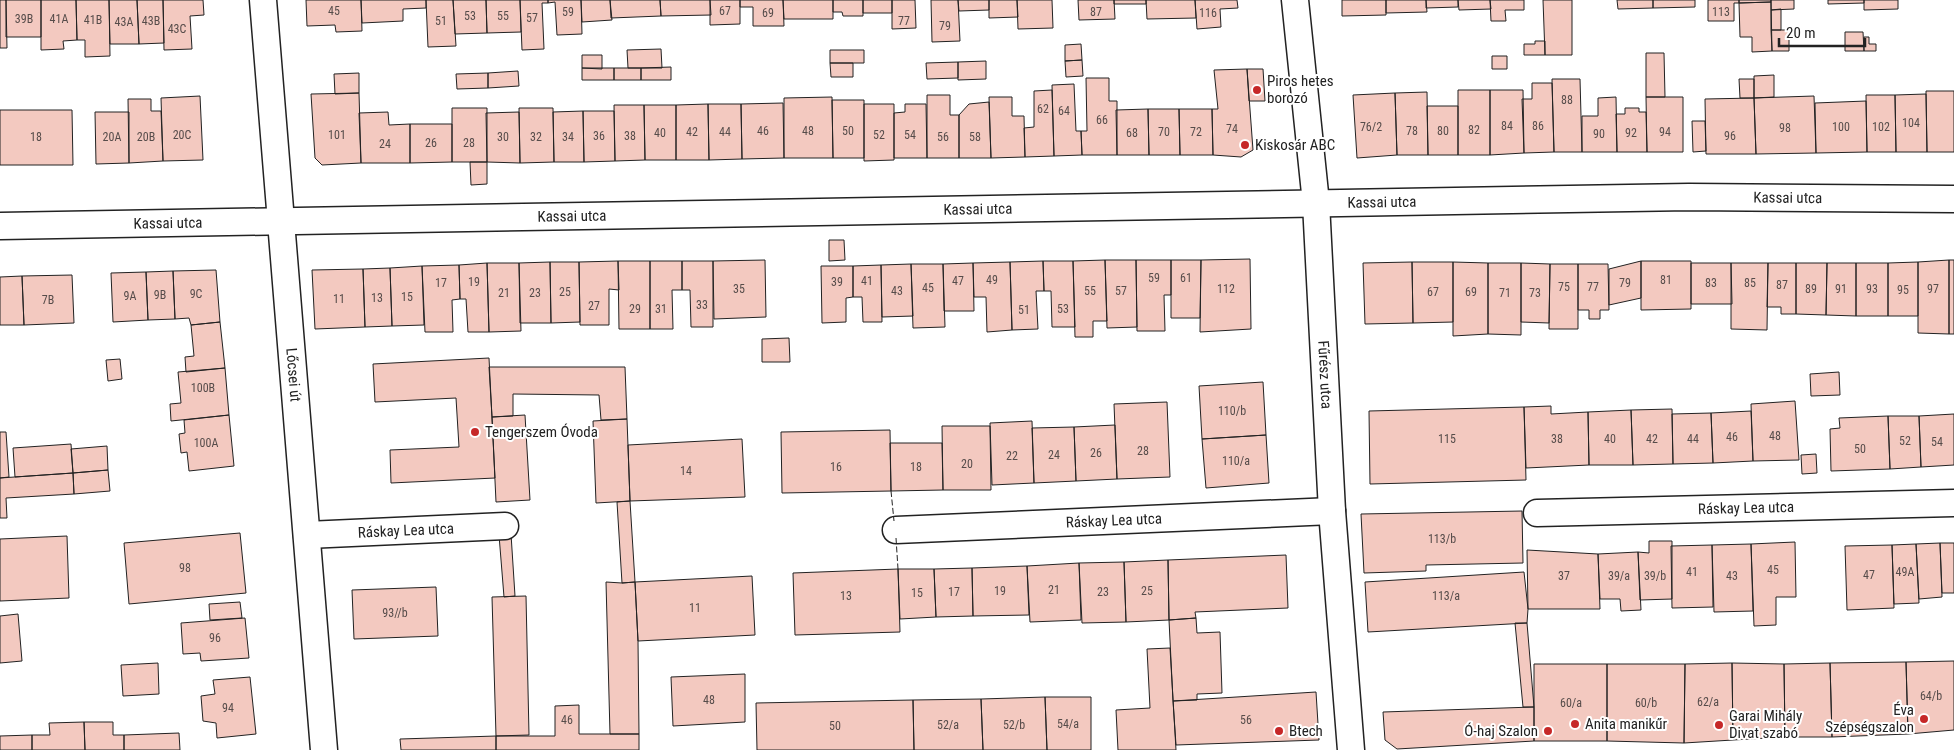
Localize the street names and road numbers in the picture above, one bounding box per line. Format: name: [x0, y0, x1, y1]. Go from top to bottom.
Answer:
street label: Kassai utca: [1753, 188, 1822, 207]
street label: Kassai utca: [1347, 193, 1416, 212]
street label: Kassai utca: [943, 200, 1013, 219]
street label: Kassai utca: [537, 207, 607, 226]
street label: Kassai utca: [133, 214, 203, 233]
street label: Fűrész utca: [1314, 340, 1336, 409]
street label: Lőcsei út: [282, 347, 305, 402]
street label: Ráskay Lea utca: [1698, 498, 1794, 518]
street label: Ráskay Lea utca: [1065, 509, 1162, 532]
street label: Ráskay Lea utca: [357, 519, 454, 542]

